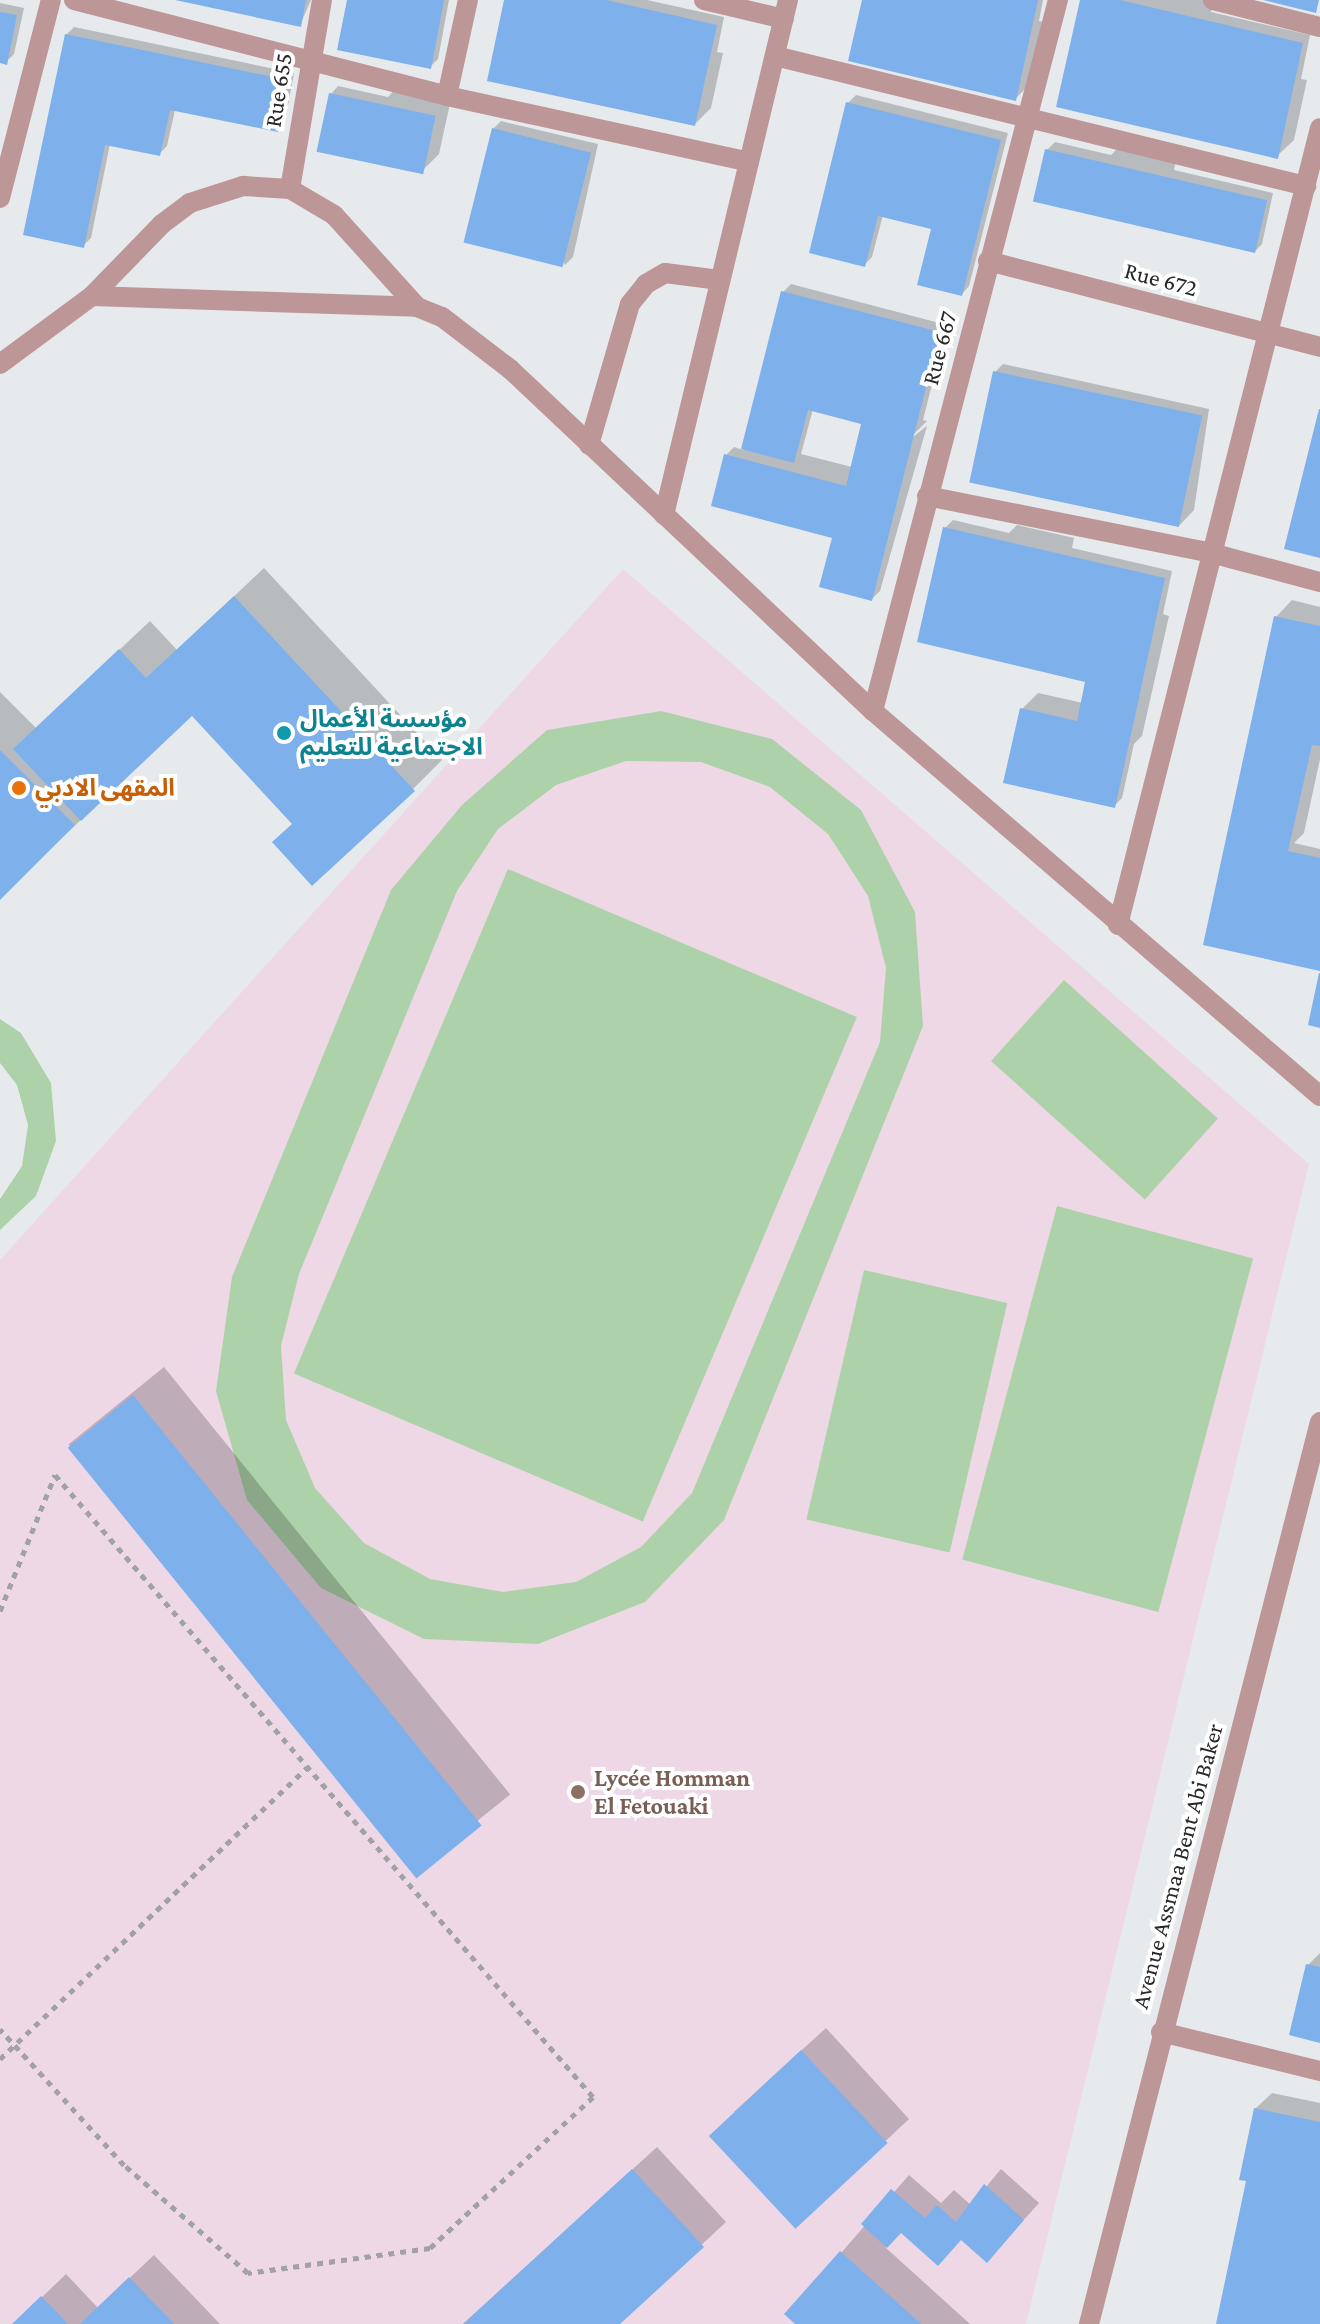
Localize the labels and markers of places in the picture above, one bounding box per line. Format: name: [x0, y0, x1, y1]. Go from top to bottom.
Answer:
place label: مؤسسة الأعمال الاجتماعية للتعليم: [300, 705, 483, 761]
marker: مؤسسة الأعمال الاجتماعية للتعليم: [275, 724, 293, 742]
place label: المقهى الادبي: [35, 774, 175, 802]
marker: المقهى الادبي: [10, 779, 28, 797]
place label: Lycée Homman El Fetouaki: [594, 1764, 750, 1820]
marker: Lycée Homman El Fetouaki: [569, 1783, 587, 1801]

